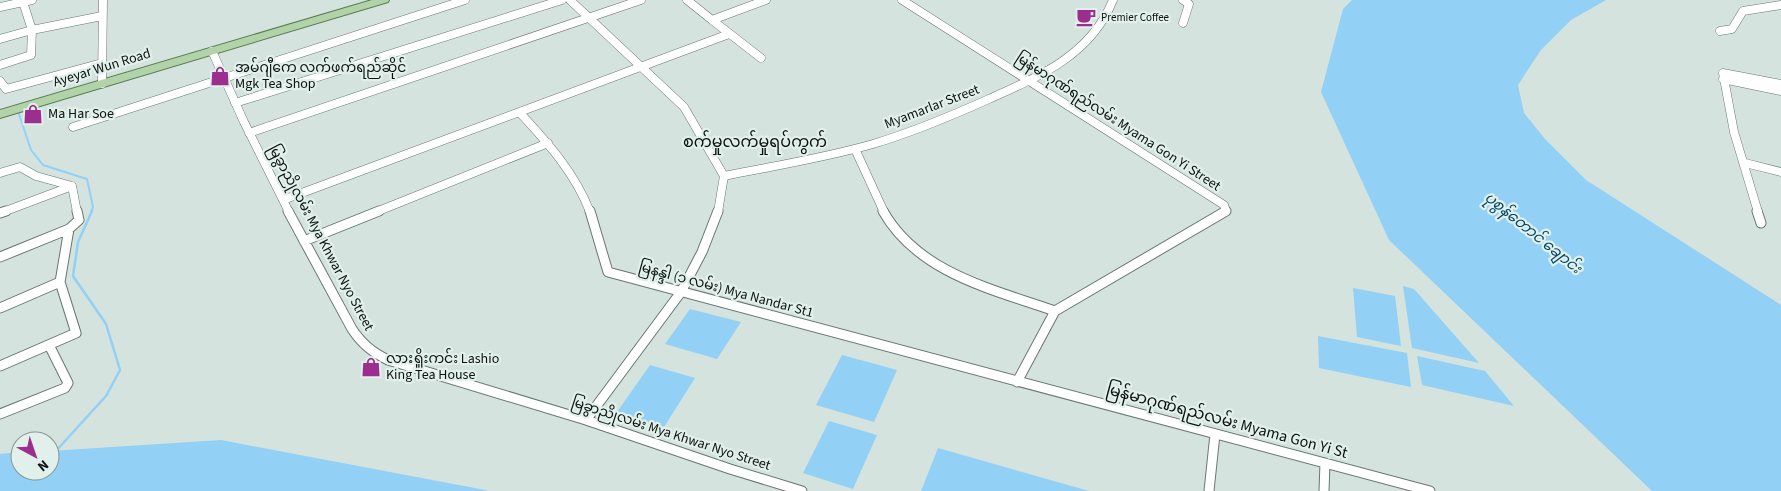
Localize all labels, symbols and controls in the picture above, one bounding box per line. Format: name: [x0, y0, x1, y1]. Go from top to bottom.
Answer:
cafe icon: Premier Coffee: [1075, 6, 1097, 28]
place label: Premier Coffee: [1101, 10, 1170, 25]
street label: Ayeyar Wun Road: [51, 44, 153, 92]
street label: မြန်မာဂုဏ်ရည်လမ်း Myama Gon Yi Street: [1011, 47, 1225, 197]
place label: အမ်ဂျီကေ လက်ဖက်ရည်ဆိုင် Mgk Tea Shop: [235, 57, 406, 94]
shop icon: အမ်ဂျီကေ လက်ဖက်ရည်ဆိုင် Mgk Tea Shop: [209, 65, 231, 87]
street label: Myamarlar Street: [882, 80, 983, 134]
shop icon: Ma Har Soe: [22, 103, 44, 125]
place label: Ma Har Soe: [48, 104, 114, 124]
district label: စက်မှုလက်မှုရပ်ကွက်: [683, 130, 827, 155]
street label: မြခွာညိုလမ်း Mya Khwar Nyo Street: [262, 141, 380, 335]
water label: ပုစွန်တောင် ချောင်း: [1479, 186, 1587, 280]
street label: မြနန္ဒါ (၁ လမ်း) Mya Nandar St1: [636, 256, 816, 324]
place label: လားရှိုးကင်း Lashio King Tea House: [386, 348, 499, 385]
shop icon: လားရှိုးကင်း Lashio King Tea House: [360, 356, 382, 378]
street label: မြန်မာဂုဏ်ရည်လမ်း Myama Gon Yi St: [1103, 377, 1351, 467]
street label: မြခွာညိုလမ်း Mya Khwar Nyo Street: [569, 391, 774, 477]
north arrow: [10, 431, 60, 481]
text: N: [33, 455, 53, 476]

